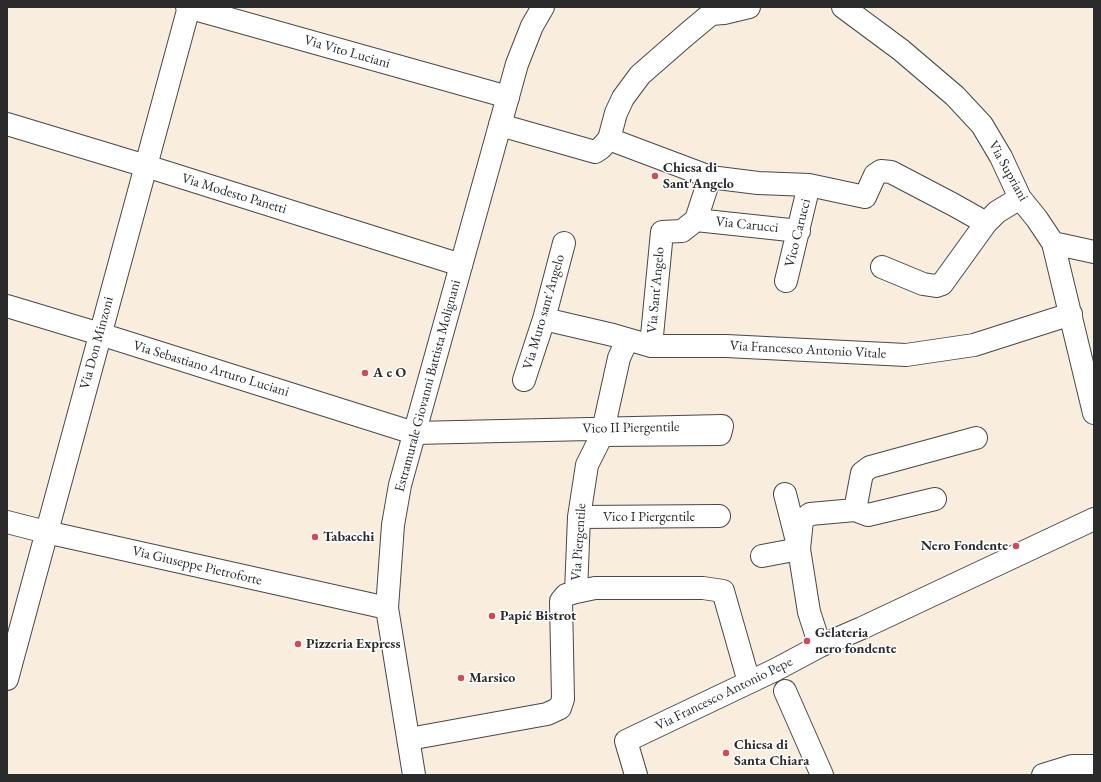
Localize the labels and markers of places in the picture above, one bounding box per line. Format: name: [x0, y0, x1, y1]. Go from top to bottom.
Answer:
place label: Chiesa di Sant'Angelo: [663, 160, 734, 192]
marker: Chiesa di Sant'Angelo: [650, 171, 660, 181]
place label: A e O: [373, 365, 406, 381]
marker: A e O: [360, 368, 370, 378]
place label: Tabacchi: [323, 529, 374, 545]
marker: Tabacchi: [310, 532, 320, 542]
place label: Nero Fondente: [921, 538, 1008, 554]
marker: Nero Fondente: [1011, 541, 1021, 551]
place label: Papié Bistrot: [500, 608, 576, 624]
marker: Papié Bistrot: [487, 611, 497, 621]
place label: Gelateria nero fondente: [815, 625, 897, 658]
place label: Pizzeria Express: [306, 636, 400, 652]
marker: Gelateria nero fondente: [802, 636, 812, 646]
marker: Pizzeria Express: [293, 639, 303, 649]
place label: Marsico: [469, 670, 515, 686]
marker: Marsico: [456, 673, 466, 683]
place label: Chiesa di Santa Chiara: [734, 737, 809, 770]
marker: Chiesa di Santa Chiara: [721, 748, 731, 758]

